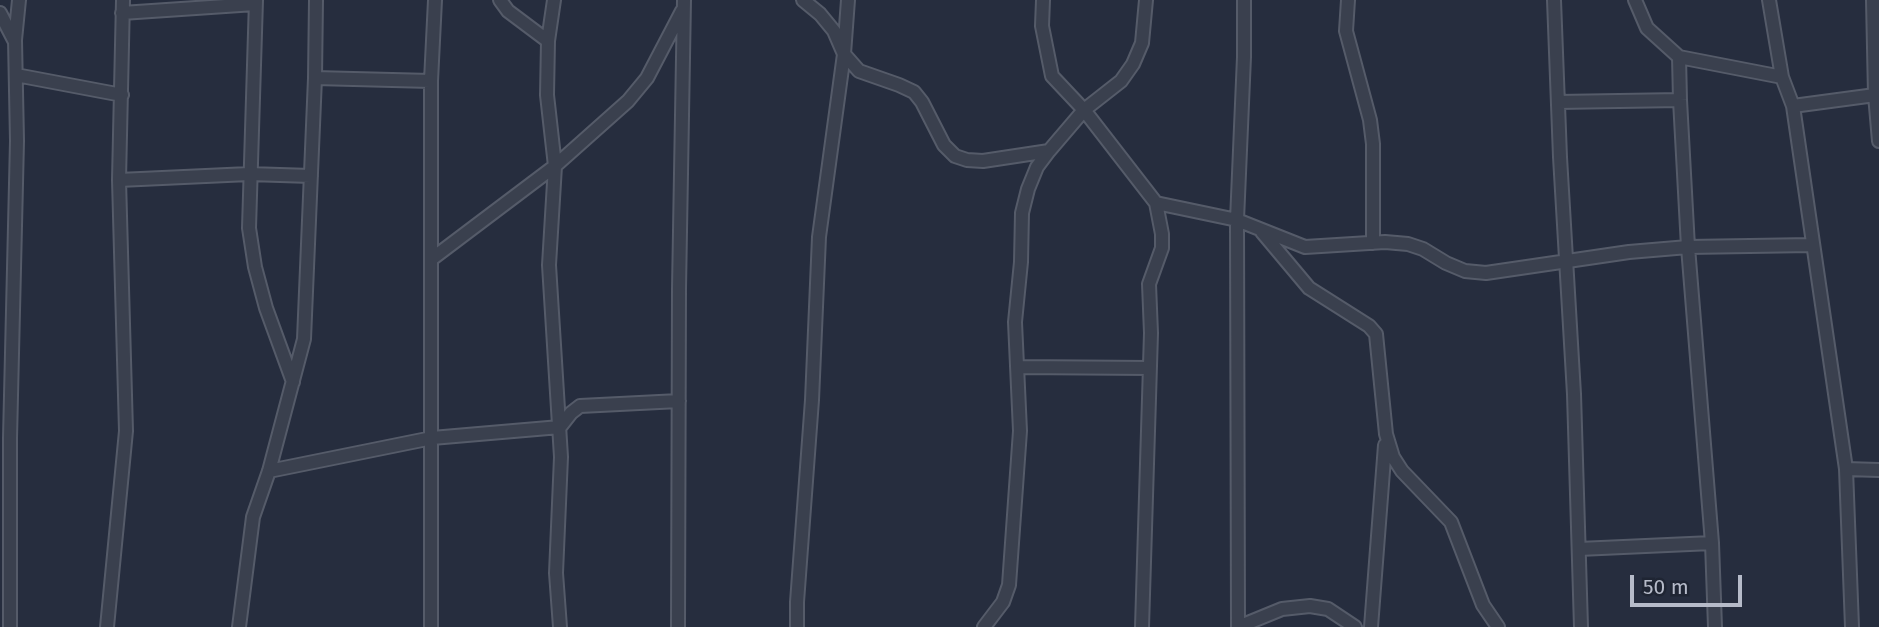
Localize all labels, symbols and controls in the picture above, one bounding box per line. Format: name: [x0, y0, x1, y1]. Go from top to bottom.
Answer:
scale bar: [1634, 560, 1746, 604]
text: 50 m: [1643, 574, 1689, 600]

